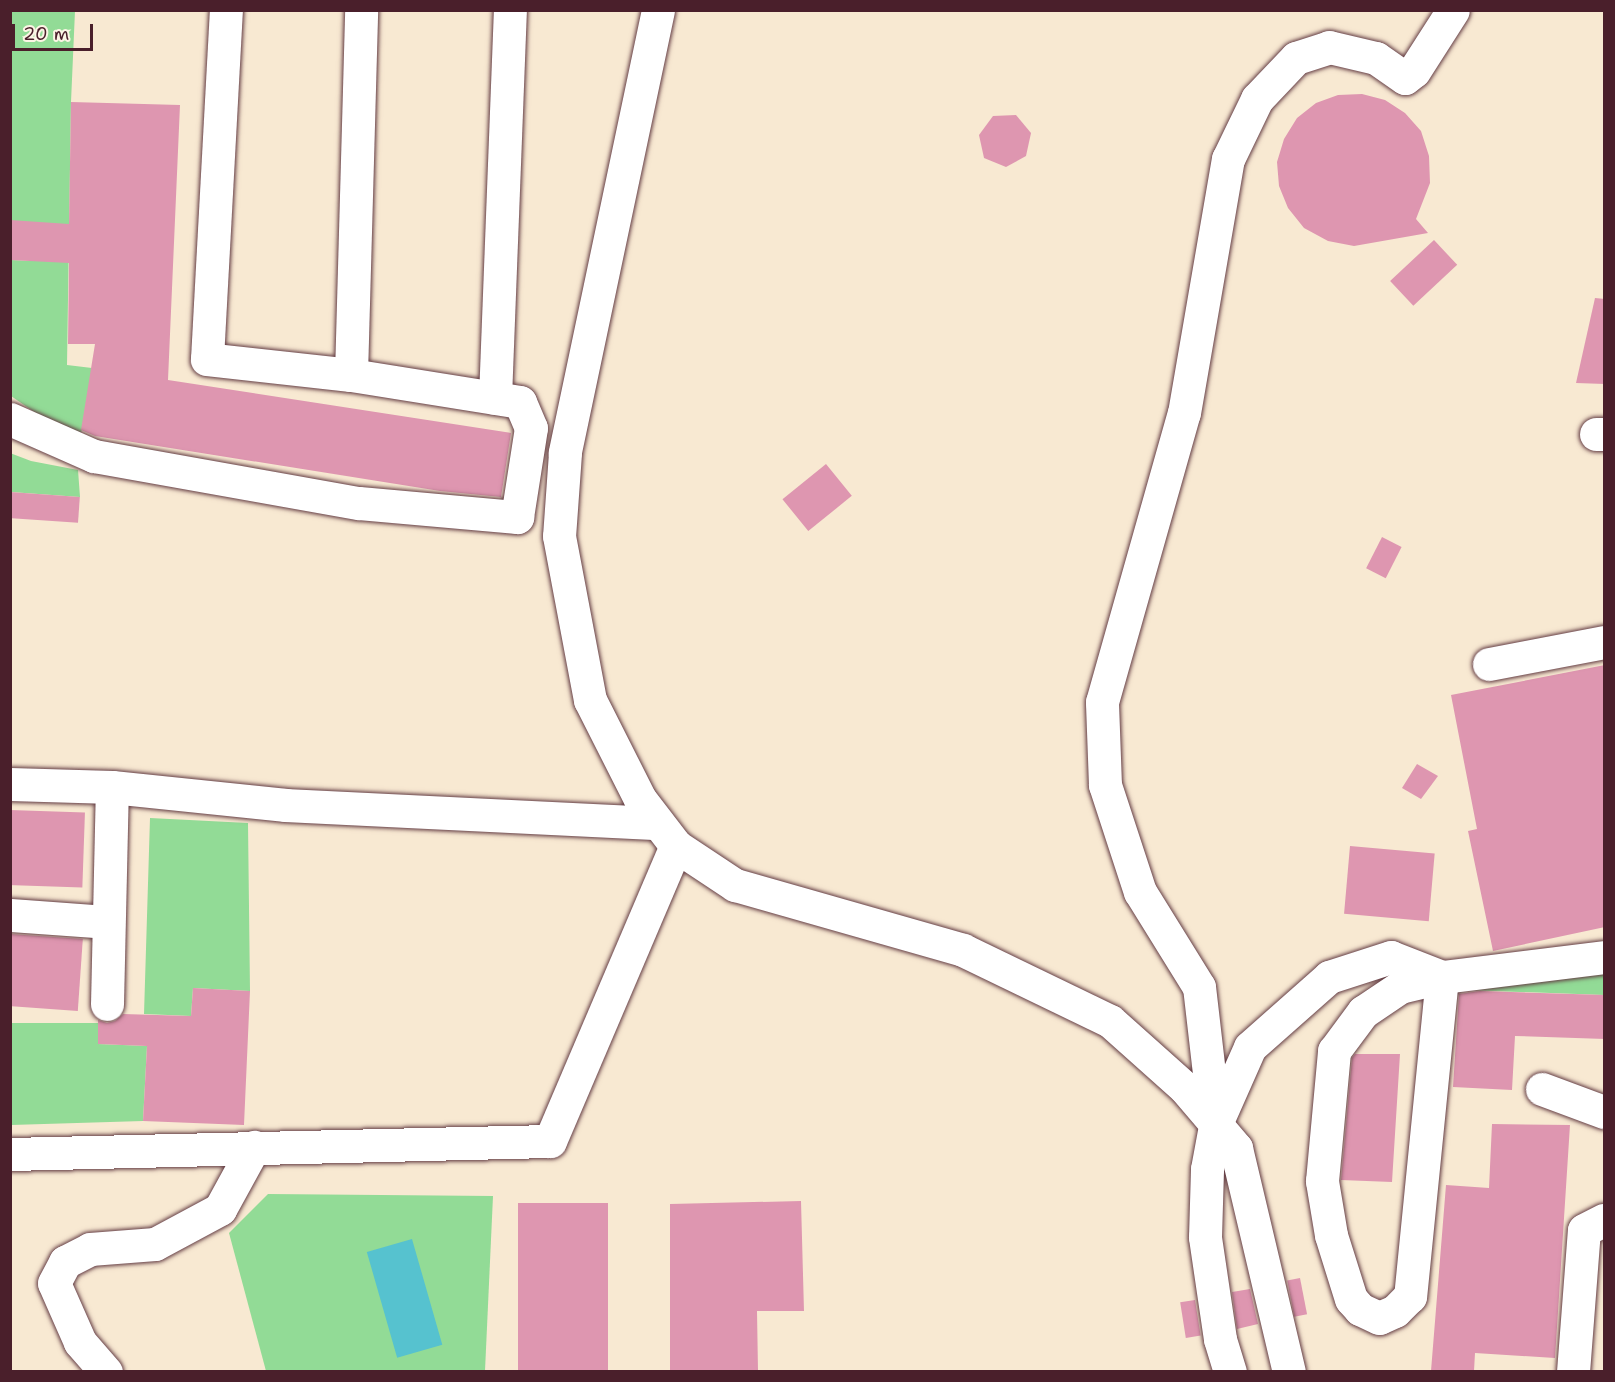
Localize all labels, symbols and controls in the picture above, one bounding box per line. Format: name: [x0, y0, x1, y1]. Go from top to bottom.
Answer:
scale bar: [15, 12, 96, 50]
text: 20 m: [23, 22, 69, 46]

